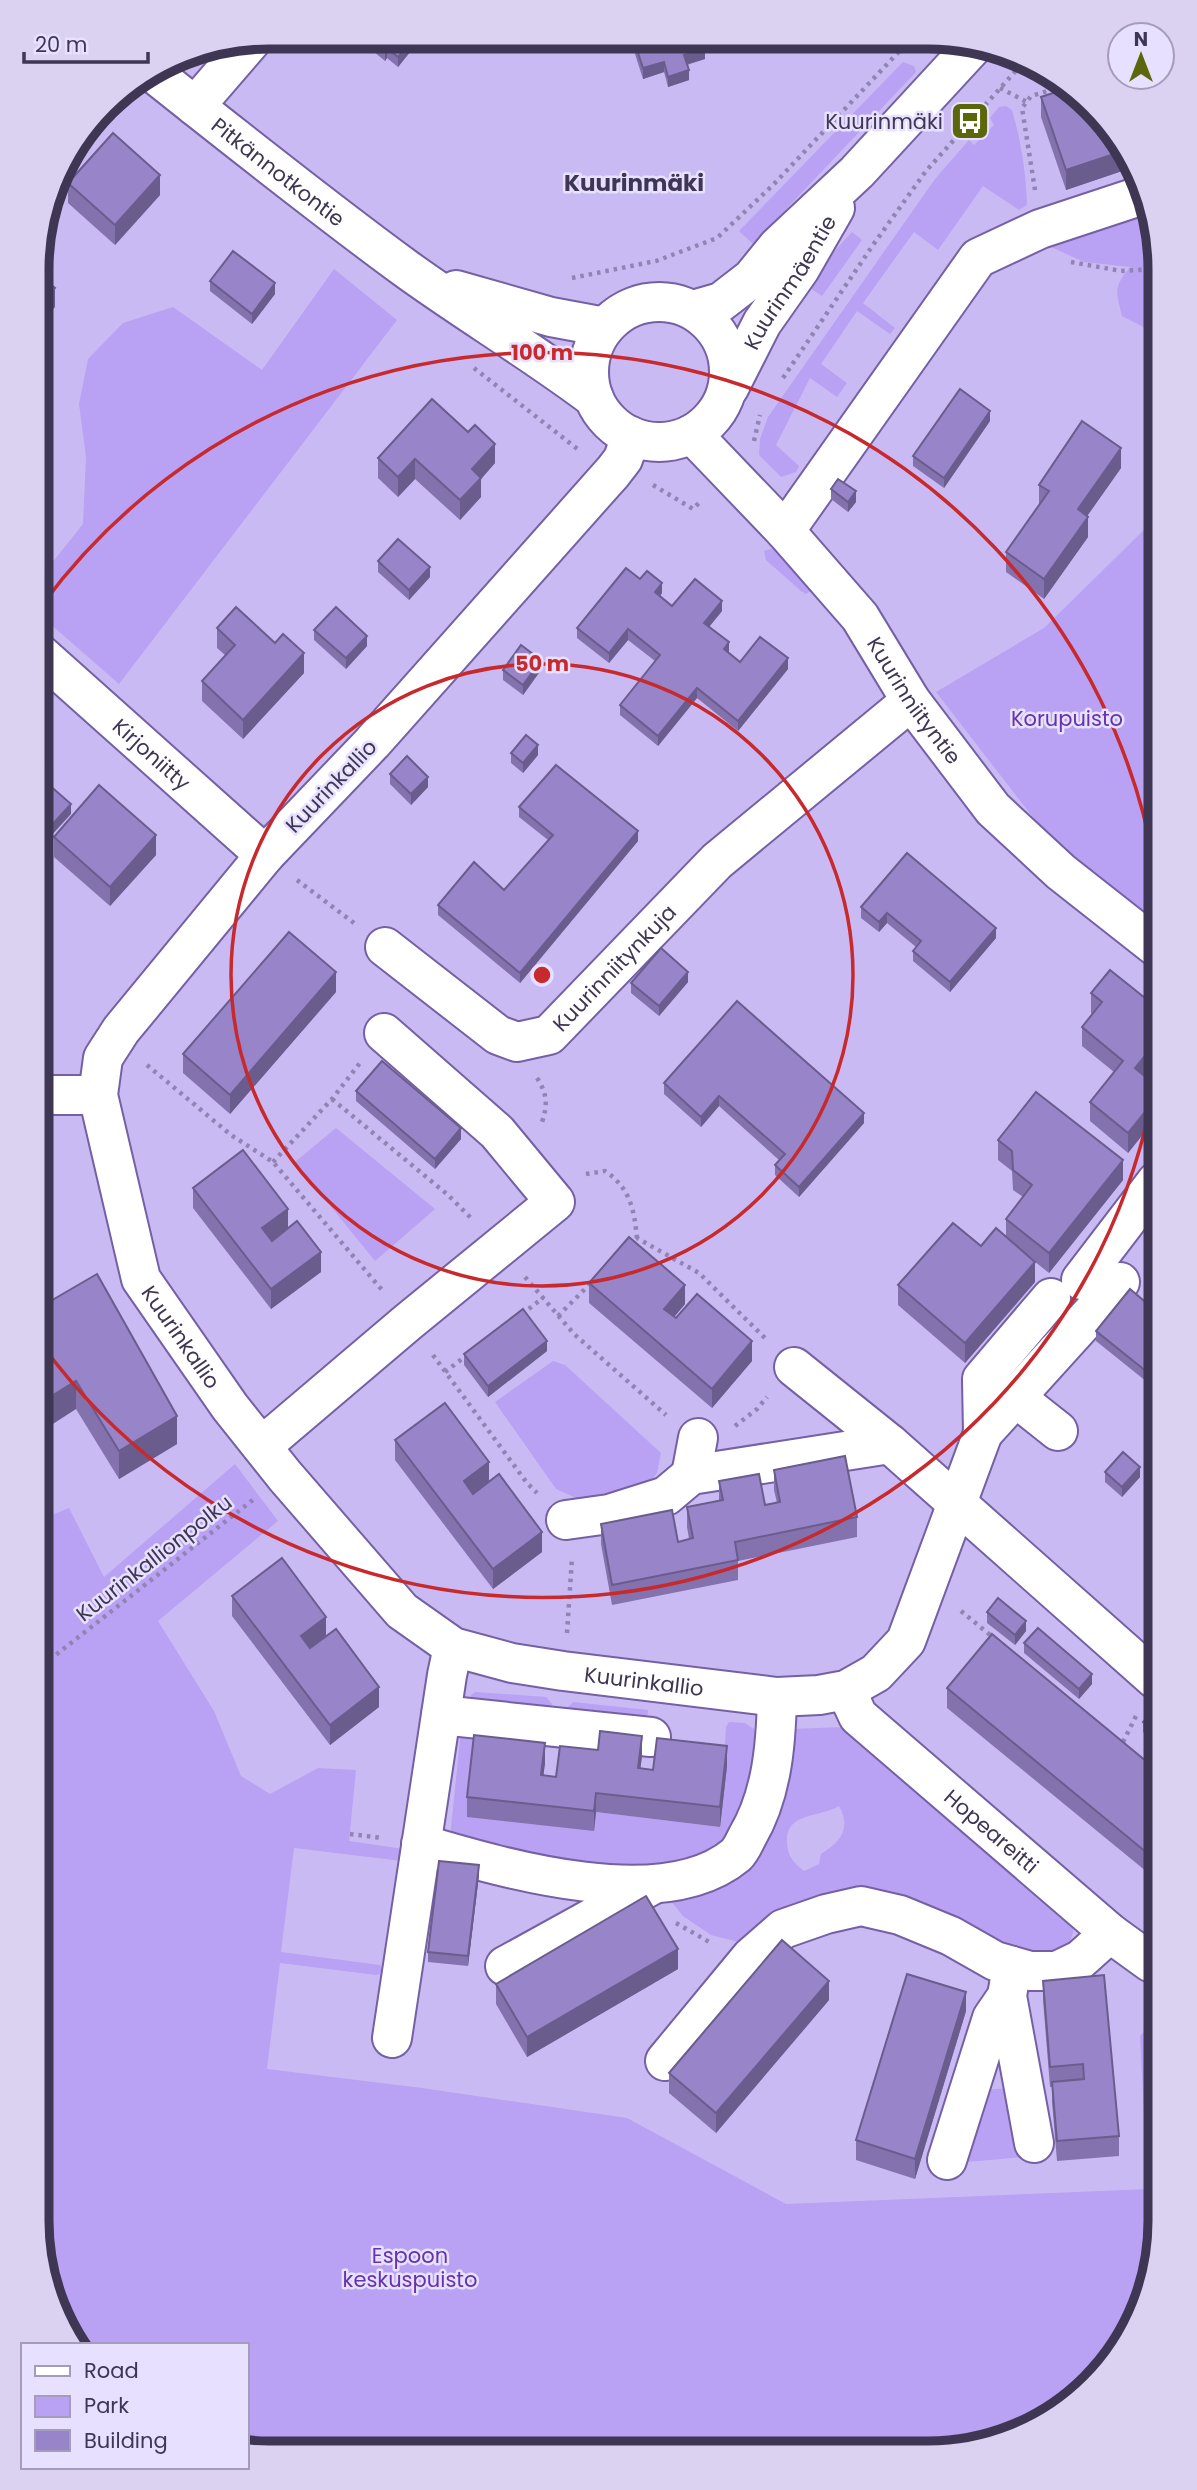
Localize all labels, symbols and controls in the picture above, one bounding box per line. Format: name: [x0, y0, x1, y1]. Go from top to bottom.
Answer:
scale bar: [24, 21, 149, 65]
north arrow: [1106, 21, 1176, 91]
text: N: [1134, 26, 1148, 53]
text: 20 m: [35, 30, 88, 59]
bus stop icon: Kuurinmäki: [949, 100, 991, 142]
place label: Kuurinmäki: [825, 107, 943, 136]
street label: Pitkännotkontie: [206, 110, 351, 233]
district label: Kuurinmäki: [564, 167, 704, 199]
street label: Kuurinmäentie: [736, 210, 843, 355]
text: 100 m: [511, 338, 573, 367]
street label: Kuurinniityntie: [861, 631, 968, 770]
text: 50 m: [515, 649, 569, 678]
park label: Korupuisto: [1011, 704, 1123, 733]
street label: Kirjoniitty: [107, 711, 197, 797]
street label: Kuurinkallio: [279, 733, 383, 839]
street label: Kuurinniitynkuja: [546, 898, 682, 1037]
centre of rings: [530, 963, 554, 987]
street label: Kuurinkallio: [135, 1279, 227, 1394]
street label: Kuurinkallionpolku: [70, 1488, 238, 1628]
street label: Kuurinkallio: [583, 1659, 705, 1702]
street label: Hopeareitti: [938, 1782, 1045, 1880]
park label: Espoon keskuspuisto: [343, 2241, 477, 2294]
legend: [21, 2343, 248, 2469]
text: Road: [84, 2356, 139, 2385]
text: Park: [84, 2391, 129, 2420]
text: Building: [84, 2426, 168, 2455]

